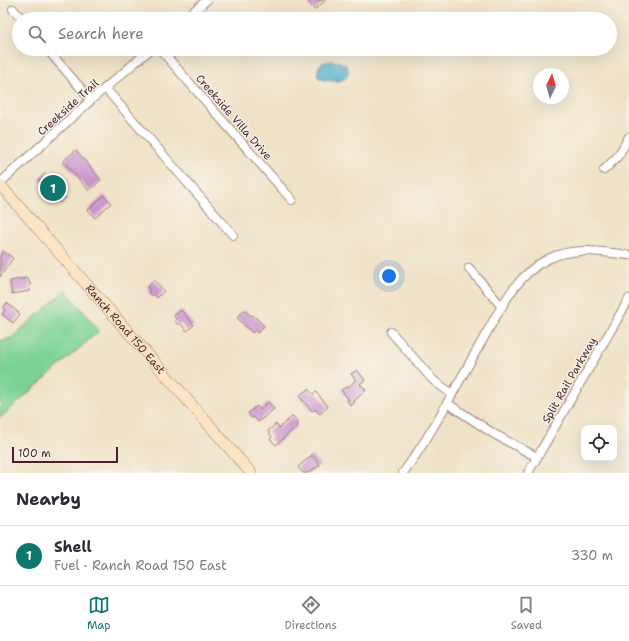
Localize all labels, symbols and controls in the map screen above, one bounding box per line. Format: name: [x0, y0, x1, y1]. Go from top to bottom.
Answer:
search box: [12, 12, 617, 56]
icon: search: [26, 23, 48, 45]
text: Search here: [58, 24, 144, 44]
north arrow: [533, 68, 569, 104]
street label: Creekside Villa Drive: [192, 71, 275, 163]
street label: Creekside Trail: [34, 75, 103, 139]
pin: 1: [40, 173, 66, 203]
your location: [379, 266, 399, 286]
street label: Ranch Road 150 East: [82, 281, 168, 378]
street label: Split Rail Parkway: [539, 335, 600, 426]
map controls: [581, 425, 617, 461]
button: locate: [581, 425, 617, 461]
scale bar: [12, 445, 118, 464]
text: 100 m: [18, 446, 51, 461]
text: Nearby: [16, 488, 81, 510]
text: Shell: [54, 537, 92, 557]
text: 1: [26, 547, 32, 564]
text: 330 m: [571, 547, 613, 564]
text: Fuel · Ranch Road 150 East: [54, 557, 227, 574]
tab: Map: [87, 594, 111, 633]
tab: Directions: [284, 594, 337, 633]
tab: Saved: [511, 594, 542, 633]

